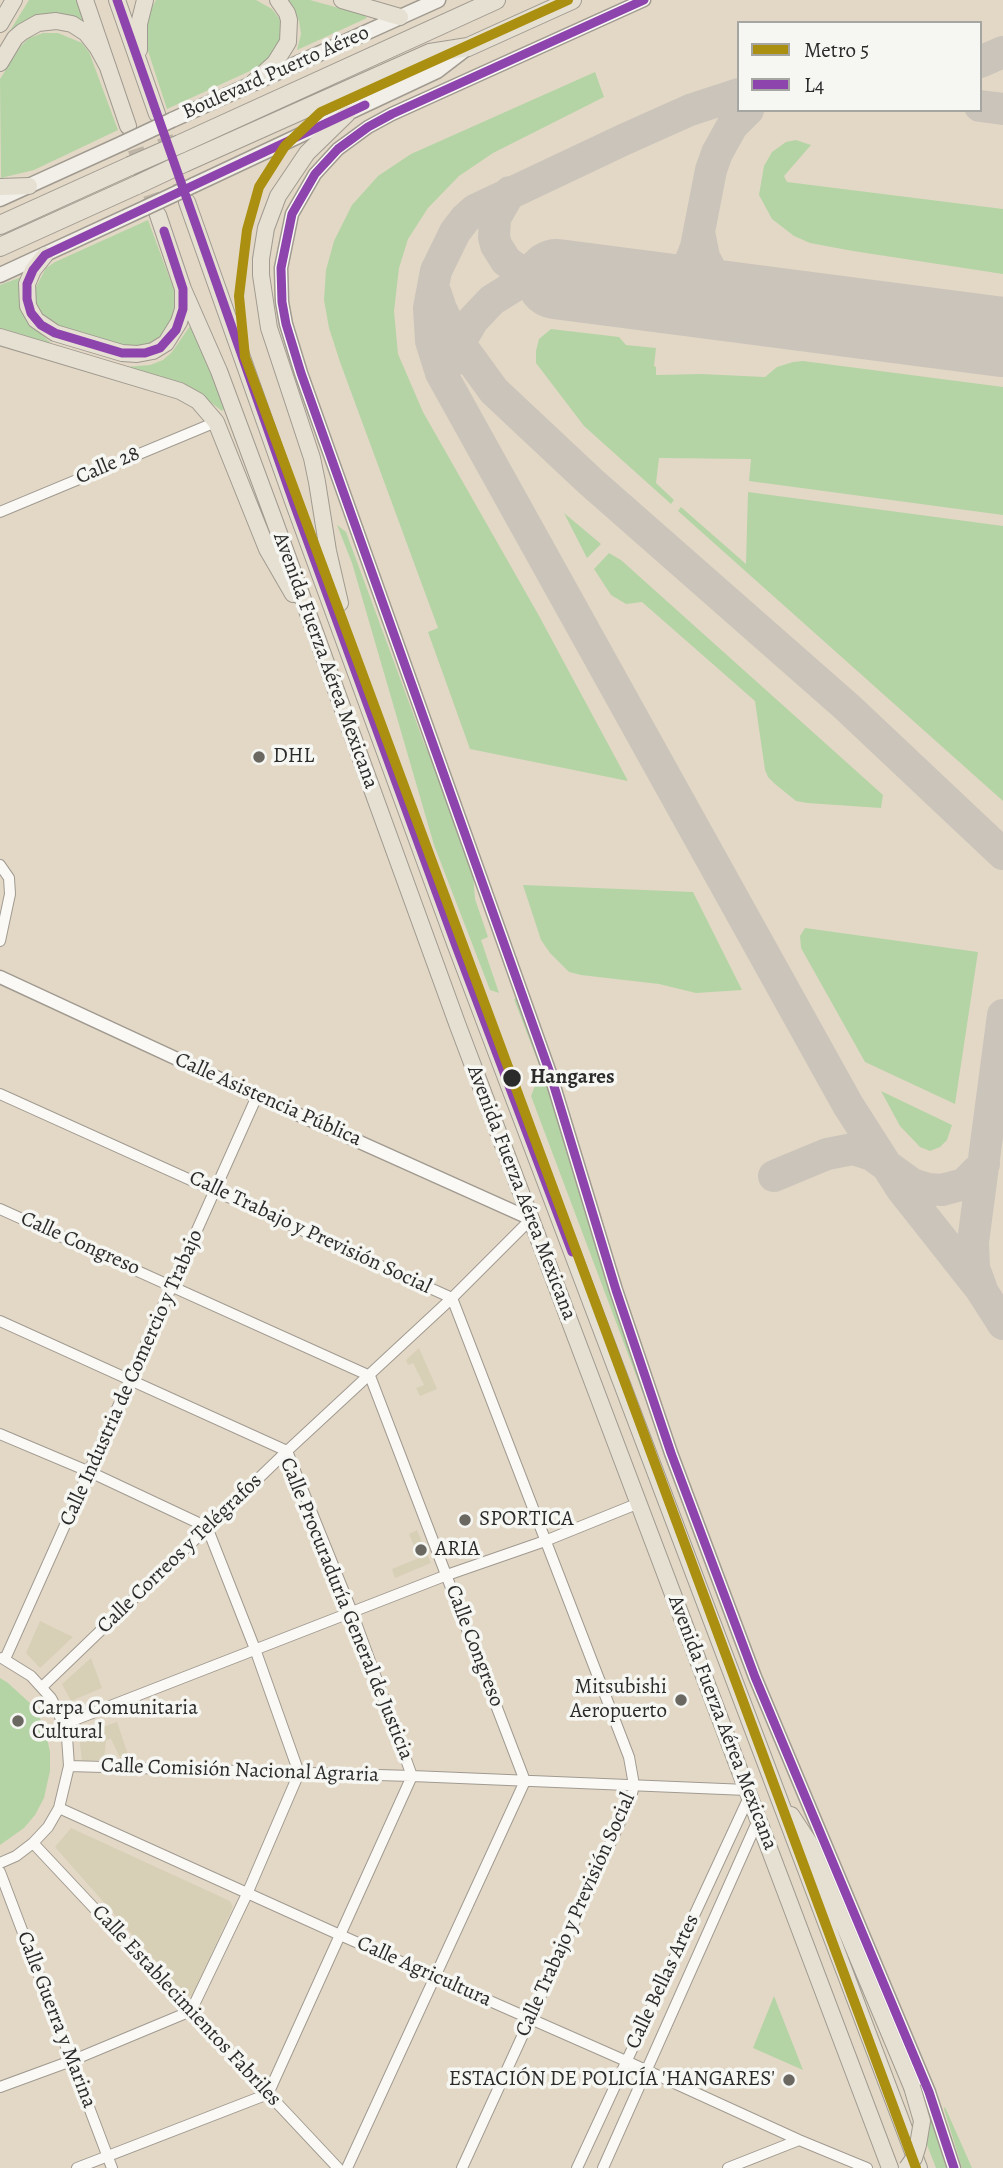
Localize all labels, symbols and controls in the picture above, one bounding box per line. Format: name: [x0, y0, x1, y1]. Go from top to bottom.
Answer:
street label: Boulevard Puerto Aéreo: [179, 20, 373, 126]
legend: [737, 21, 982, 112]
text: Metro 5: [804, 36, 869, 64]
text: L4: [804, 71, 824, 99]
street label: Calle 28: [72, 441, 144, 491]
street label: Avenida Fuerza Aérea Mexicana: [267, 530, 383, 792]
place label: DHL: [273, 744, 314, 770]
marker: DHL: [251, 749, 267, 765]
street label: Calle Asistencia Pública: [171, 1047, 365, 1153]
street label: Avenida Fuerza Aérea Mexicana: [461, 1062, 581, 1324]
place label: Hangares: [530, 1065, 615, 1091]
marker: Hangares: [501, 1067, 523, 1089]
street label: Calle Trabajo y Previsión Social: [185, 1166, 435, 1300]
street label: Calle Congreso: [16, 1206, 144, 1282]
street label: Calle Industria de Comercio y Trabajo: [55, 1226, 209, 1530]
street label: Calle Procuraduría General de Justicia: [274, 1454, 418, 1764]
street label: Calle Correos y Telégrafos: [92, 1469, 268, 1639]
place label: SPORTICA: [479, 1507, 574, 1533]
marker: SPORTICA: [457, 1512, 473, 1528]
place label: ARIA: [435, 1537, 480, 1563]
marker: ARIA: [413, 1542, 429, 1558]
street label: Calle Congreso: [439, 1582, 509, 1710]
street label: Avenida Fuerza Aérea Mexicana: [662, 1592, 782, 1854]
place label: Mitsubishi Aeropuerto: [570, 1675, 667, 1725]
marker: Mitsubishi Aeropuerto: [673, 1692, 689, 1708]
place label: Carpa Comunitaria Cultural: [32, 1696, 198, 1746]
marker: Carpa Comunitaria Cultural: [10, 1713, 26, 1729]
street label: Calle Comisión Nacional Agraria: [100, 1754, 380, 1788]
street label: Calle Trabajo y Previsión Social: [511, 1789, 641, 2041]
street label: Calle Establecimientos Fabriles: [86, 1900, 286, 2112]
street label: Calle Bellas Artes: [621, 1911, 705, 2053]
street label: Calle Guerra y Marina: [11, 1928, 101, 2112]
street label: Calle Agricultura: [353, 1931, 495, 2013]
place label: ESTACIÓN DE POLICÍA 'HANGARES': [449, 2067, 775, 2093]
marker: ESTACIÓN DE POLICÍA 'HANGARES': [781, 2072, 797, 2088]

